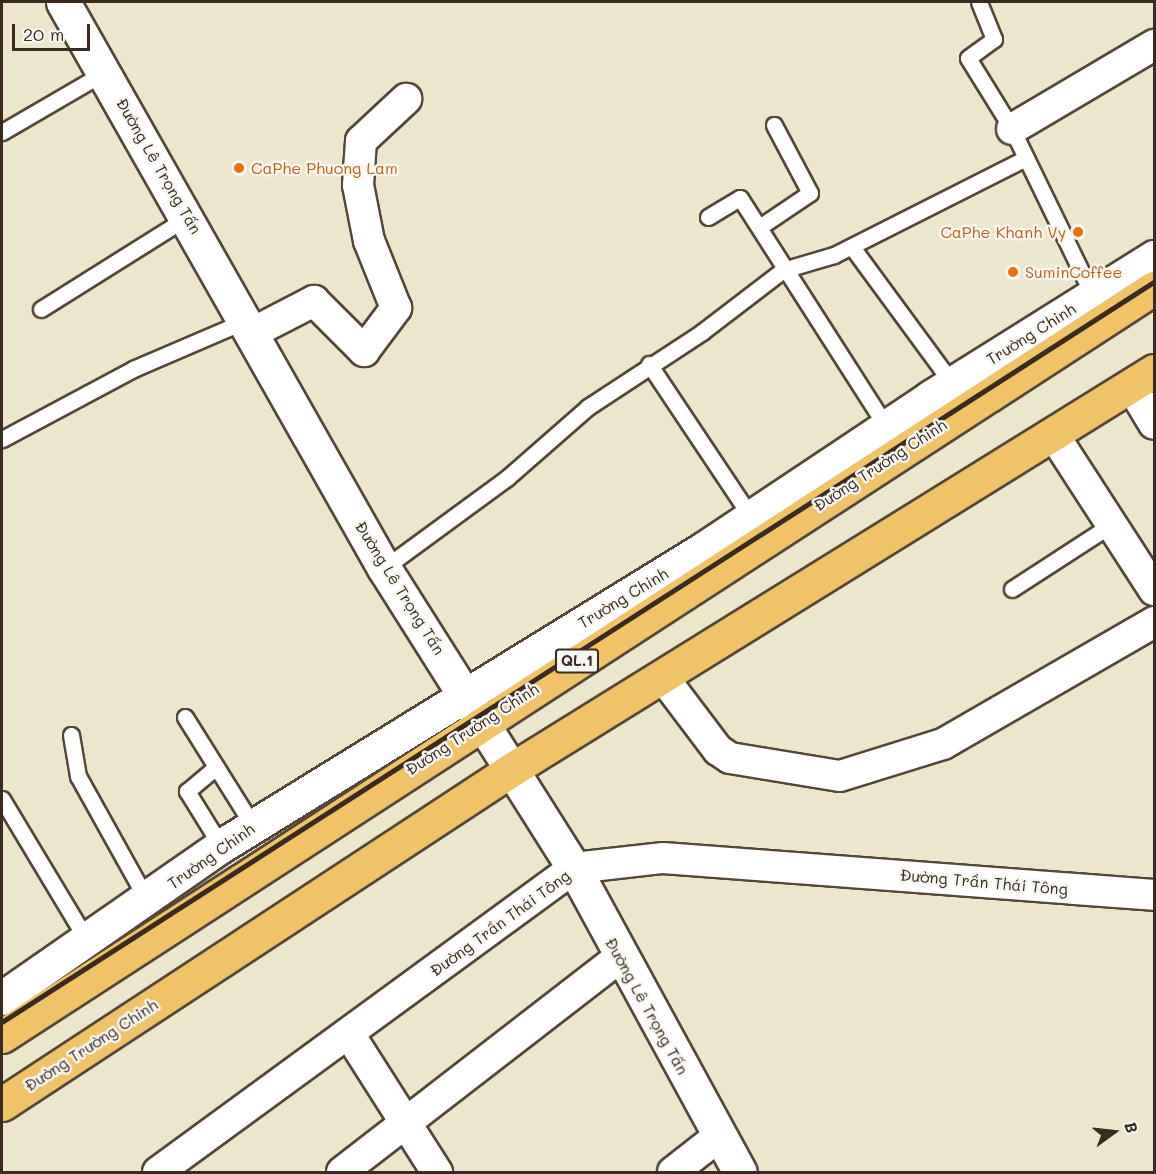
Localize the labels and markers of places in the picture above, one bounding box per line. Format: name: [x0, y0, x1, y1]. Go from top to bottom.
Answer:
place label: CaPhe Phuong Lam: [251, 158, 398, 178]
marker: CaPhe Phuong Lam: [232, 161, 246, 175]
place label: CaPhe Khanh Vy: [940, 222, 1066, 242]
marker: CaPhe Khanh Vy: [1071, 225, 1085, 239]
place label: SuminCoffee: [1025, 262, 1122, 282]
marker: SuminCoffee: [1006, 265, 1020, 279]

